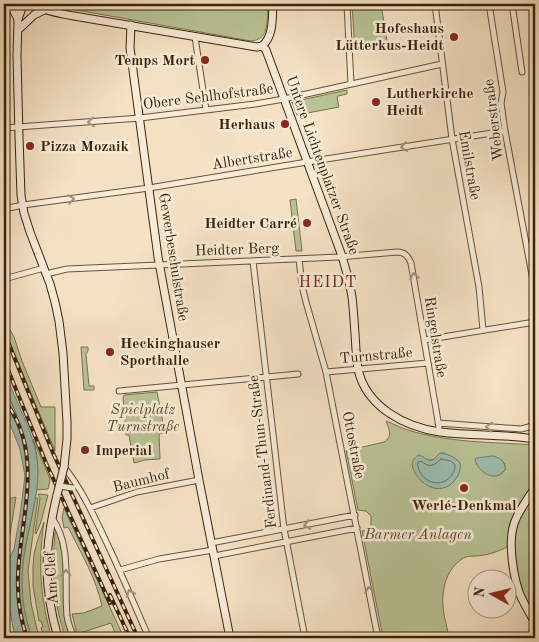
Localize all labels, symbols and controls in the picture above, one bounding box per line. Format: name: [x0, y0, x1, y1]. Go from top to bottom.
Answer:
place label: Hofeshaus Lütterkus-Heidt: [335, 22, 445, 54]
marker: Hofeshaus Lütterkus-Heidt: [448, 31, 460, 43]
place label: Temps Mort: [114, 54, 196, 69]
marker: Temps Mort: [199, 54, 211, 66]
street label: Untere Lichtenplatzer Straße: [282, 74, 361, 257]
street label: Weberstraße: [482, 78, 507, 162]
street label: Obere Sehlhofstraße: [142, 82, 274, 113]
place label: Lutherkirche Heidt: [386, 87, 474, 119]
marker: Lutherkirche Heidt: [370, 96, 382, 108]
one-way arrow: [87, 116, 95, 127]
place label: Herhaus: [218, 118, 275, 133]
marker: Herhaus: [279, 118, 291, 130]
street label: Emilstraße: [455, 129, 482, 201]
marker: Pizza Mozaik: [24, 140, 36, 152]
place label: Pizza Mozaik: [40, 140, 129, 155]
one-way arrow: [400, 141, 408, 152]
street label: Albertstraße: [211, 146, 294, 173]
street label: Gewerbeschulstraße: [155, 192, 190, 323]
one-way arrow: [67, 194, 76, 204]
place label: Heidter Carré: [204, 217, 297, 232]
marker: Heidter Carré: [301, 217, 313, 229]
street label: Heidter Berg: [195, 242, 280, 259]
one-way arrow: [409, 272, 419, 281]
district label: HEIDT: [299, 275, 357, 291]
street label: Ringelstraße: [421, 296, 448, 379]
place label: Heckinghauser Sporthalle: [120, 337, 221, 369]
marker: Heckinghauser Sporthalle: [104, 346, 116, 358]
street label: Turnstraße: [339, 346, 413, 367]
street label: Ferdinand-Thun-Straße: [247, 374, 280, 529]
park label: Spielplatz Turnstraße: [107, 403, 179, 435]
street label: Ottostraße: [339, 410, 366, 480]
one-way arrow: [484, 421, 492, 432]
marker: Imperial: [79, 444, 91, 456]
place label: Imperial: [95, 444, 152, 459]
street label: Baumhof: [111, 467, 172, 496]
marker: Werlé-Denkmal: [458, 482, 470, 494]
place label: Werlé-Denkmal: [411, 499, 517, 514]
one-way arrow: [302, 519, 311, 529]
park label: Barmer Anlagen: [363, 528, 472, 543]
street label: Am Clef: [43, 550, 62, 605]
one-way arrow: [61, 569, 71, 576]
north arrow: [466, 570, 516, 620]
one-way arrow: [364, 586, 375, 595]
text: N: [472, 586, 488, 599]
one-way arrow: [125, 589, 136, 598]

